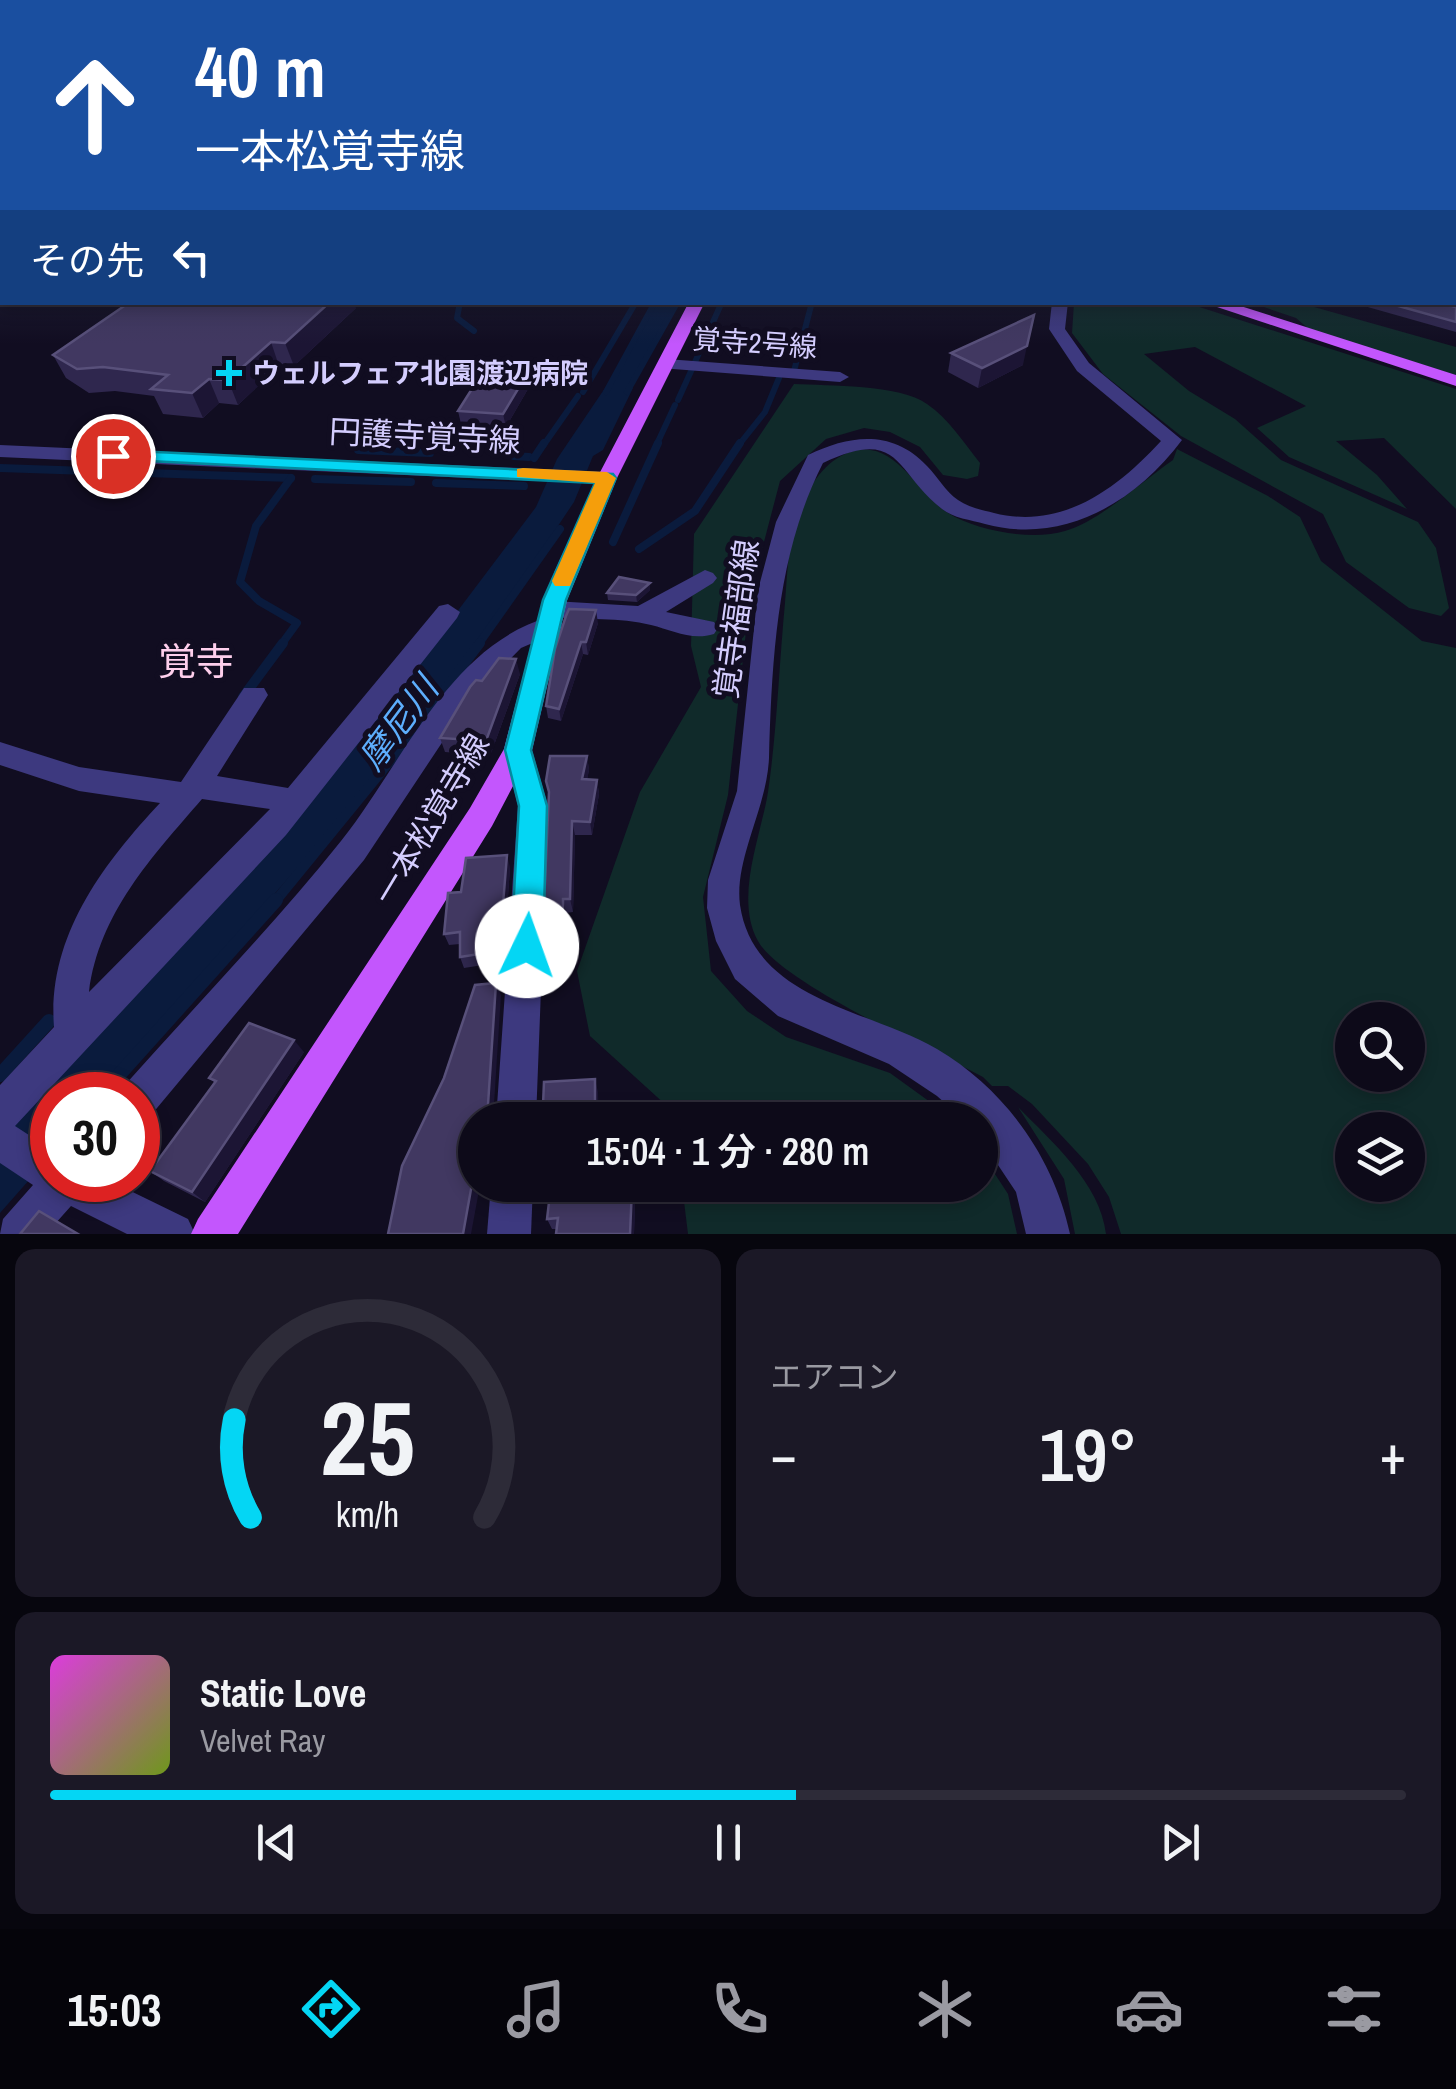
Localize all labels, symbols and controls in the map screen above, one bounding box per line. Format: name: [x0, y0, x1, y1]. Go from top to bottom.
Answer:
text: 40 m: [195, 25, 326, 119]
icon: ahead: [30, 40, 160, 170]
text: 一本松覚寺線: [195, 120, 465, 181]
icon: left: [164, 230, 219, 285]
text: その先: [30, 235, 144, 286]
street label: 覚寺2号線: [691, 320, 819, 366]
place label: ウェルフェア北園渡辺病院: [252, 354, 588, 392]
marker: ウェルフェア北園渡辺病院: [216, 360, 242, 386]
street label: 円護寺覚寺線: [328, 410, 522, 462]
pin: [71, 414, 156, 499]
icon: arrive: [86, 429, 141, 484]
street label: 覚寺福部線: [704, 537, 768, 701]
district label: 覚寺: [158, 636, 234, 687]
water label: 摩尼川: [348, 664, 451, 779]
street label: 一本松覚寺線: [363, 726, 499, 912]
position arrow: [475, 894, 579, 998]
map controls: [1335, 1002, 1425, 1202]
button: search: [1335, 1002, 1425, 1092]
speed limit sign: 30: [30, 1072, 160, 1202]
button: layers: [1335, 1112, 1425, 1202]
text: 15:04 · 1 分 · 280 m: [587, 1126, 869, 1177]
text: エアコン: [771, 1355, 899, 1398]
text: 25: [320, 1367, 415, 1507]
text: 19°: [1039, 1403, 1137, 1504]
text: −: [771, 1417, 797, 1491]
text: +: [1380, 1417, 1406, 1491]
text: km/h: [336, 1490, 400, 1538]
text: Static Love: [200, 1668, 366, 1719]
text: Velvet Ray: [200, 1719, 325, 1762]
icon: previous: [249, 1815, 304, 1870]
icon: pause: [701, 1815, 756, 1870]
icon: next: [1153, 1815, 1208, 1870]
icon: directions: [296, 1974, 366, 2044]
icon: music: [501, 1974, 571, 2044]
icon: phone: [705, 1974, 775, 2044]
icon: climate: [910, 1974, 980, 2044]
icon: car: [1114, 1974, 1184, 2044]
icon: filters: [1319, 1974, 1389, 2044]
text: 15:03: [67, 1979, 162, 2040]

